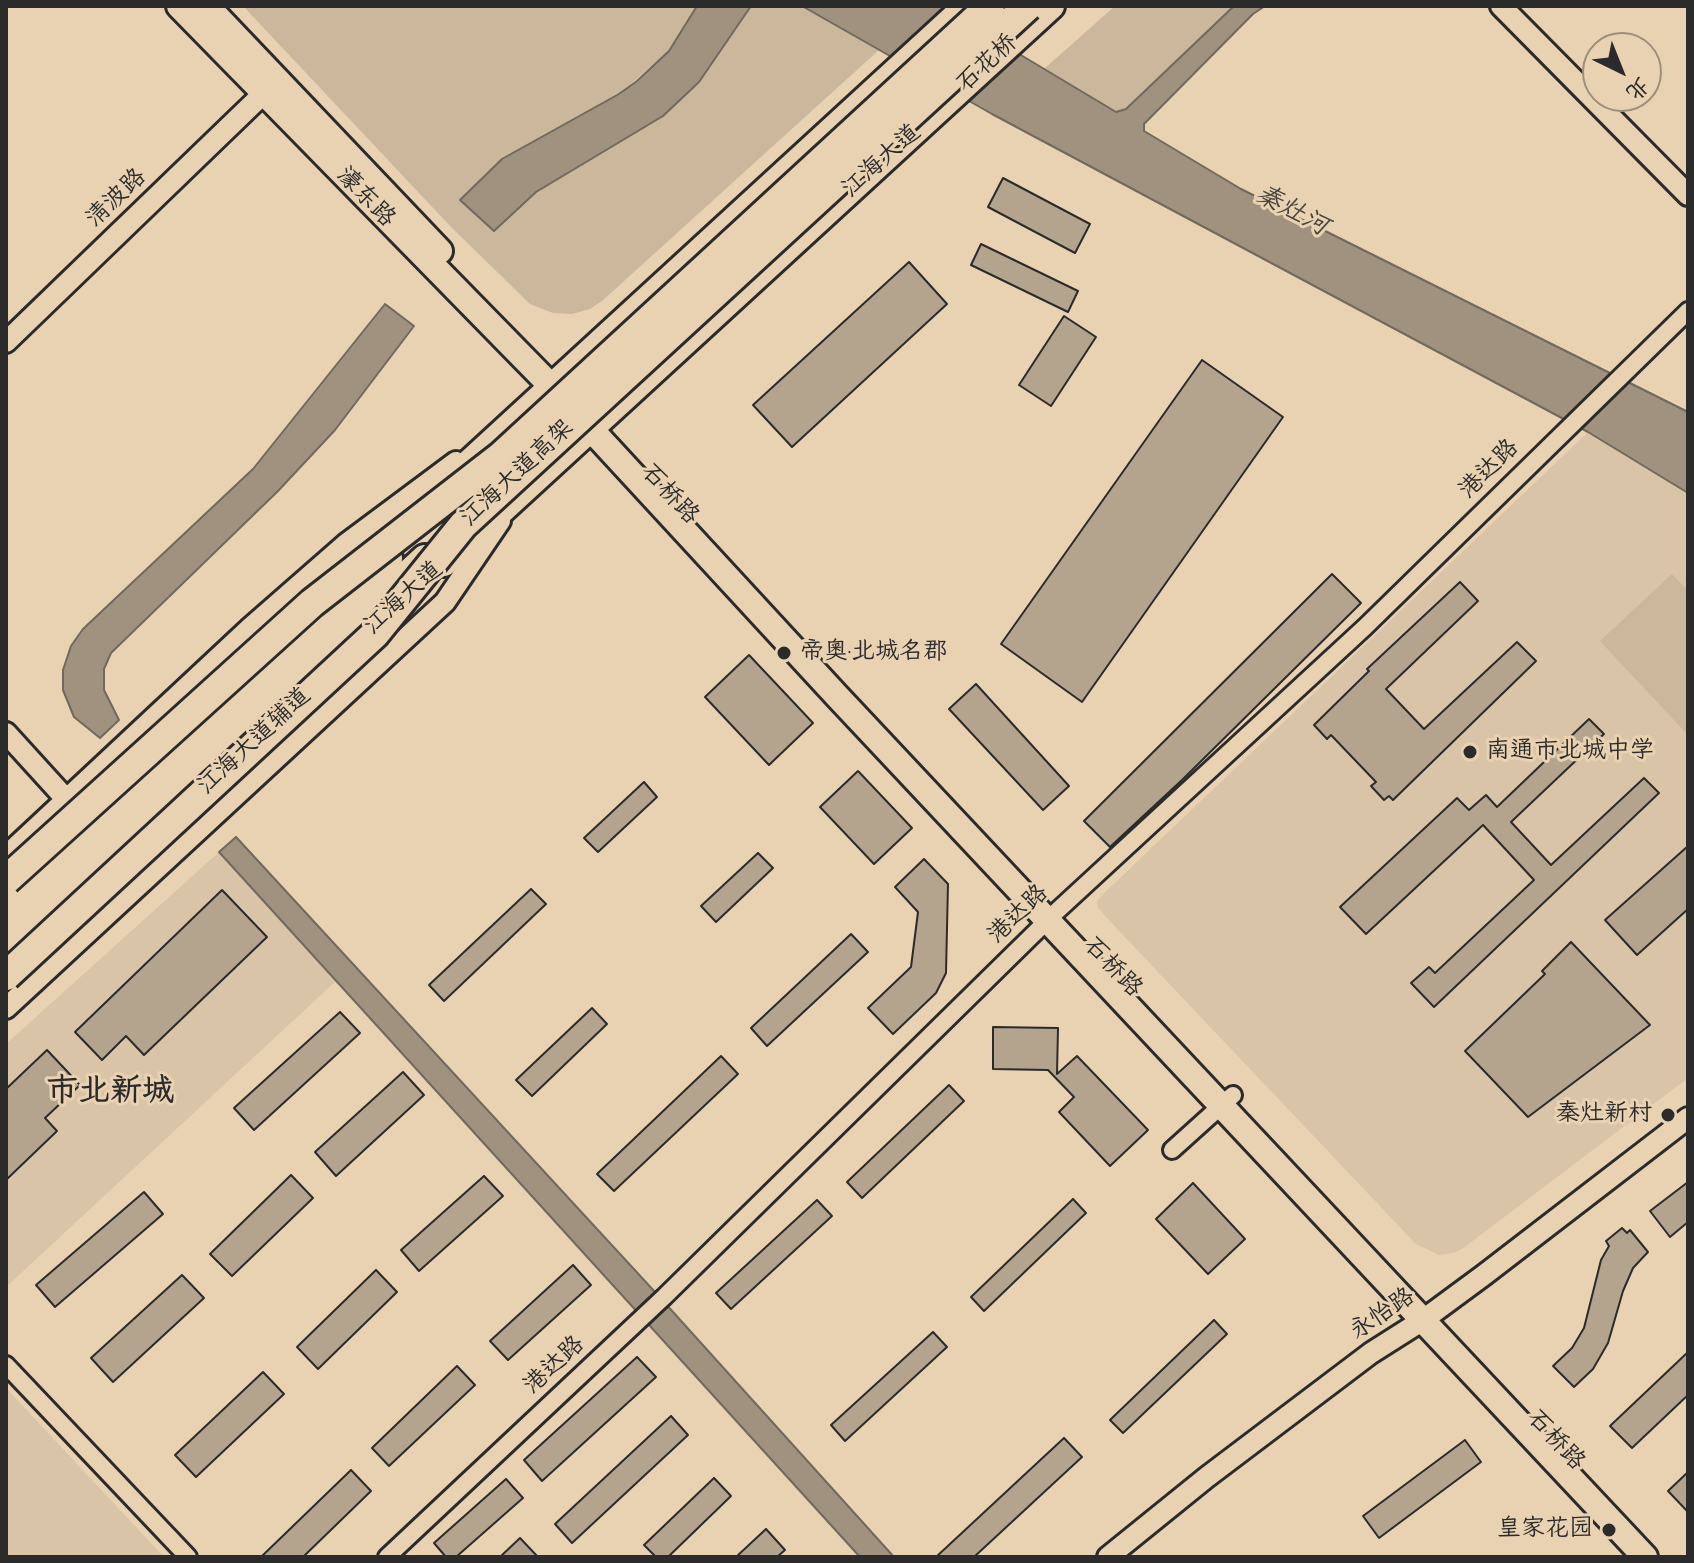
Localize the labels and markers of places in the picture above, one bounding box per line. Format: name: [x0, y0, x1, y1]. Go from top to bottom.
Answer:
place label: 帝奥·北城名郡: [800, 639, 947, 667]
marker: 帝奥·北城名郡: [775, 644, 793, 662]
place label: 南通市北城中学: [1486, 738, 1654, 766]
marker: 南通市北城中学: [1461, 743, 1479, 761]
place label: 秦灶新村: [1556, 1101, 1652, 1129]
marker: 秦灶新村: [1659, 1106, 1677, 1124]
place label: 皇家花园: [1497, 1516, 1593, 1544]
marker: 皇家花园: [1600, 1521, 1618, 1539]

